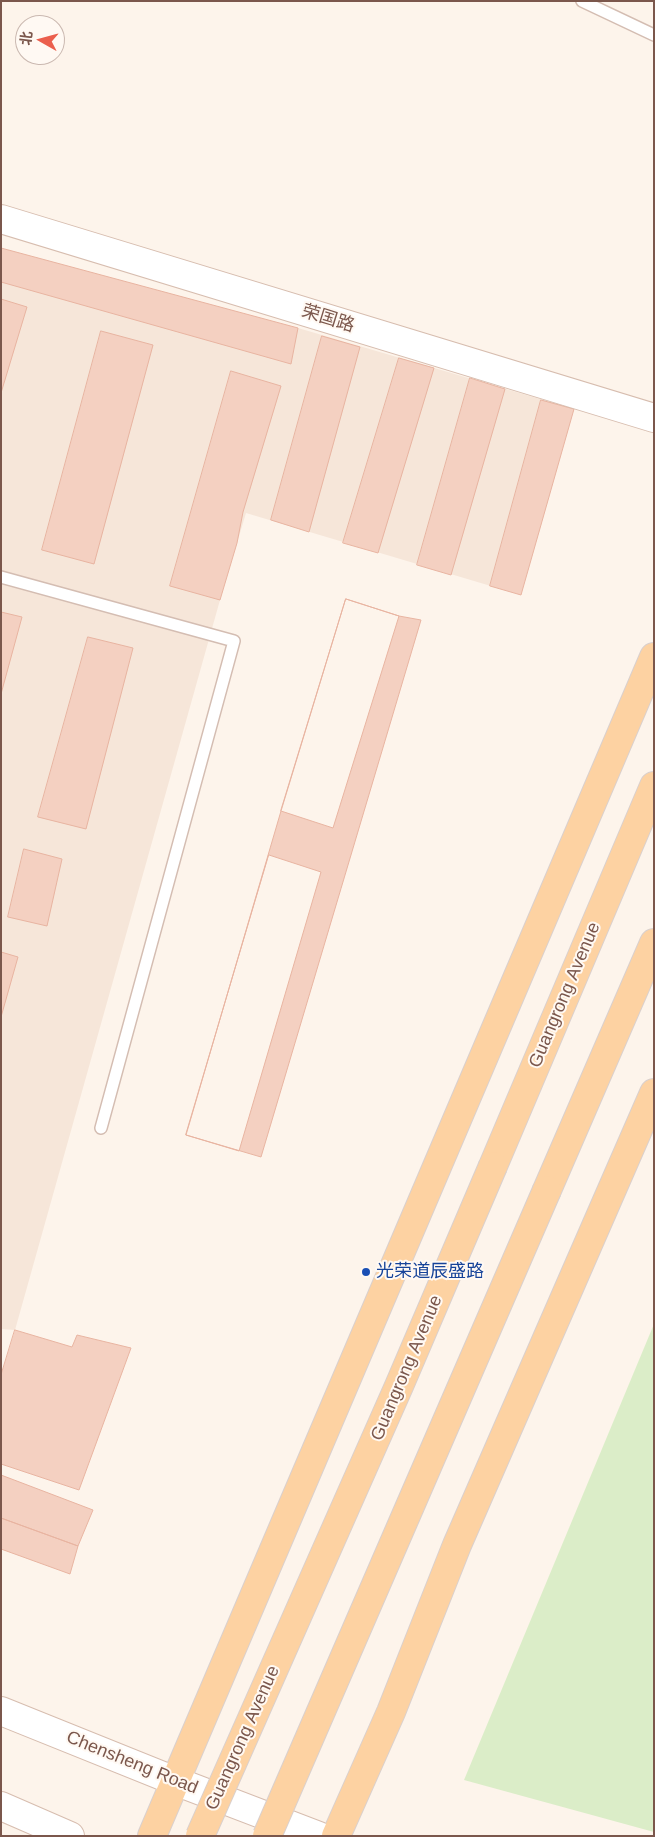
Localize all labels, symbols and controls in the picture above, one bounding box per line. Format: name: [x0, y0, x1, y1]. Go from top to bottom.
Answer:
north arrow: [15, 15, 65, 65]
text: 北: [17, 30, 35, 46]
street label: 荣国路: [299, 301, 357, 337]
street label: Guangrong Avenue: [525, 919, 605, 1071]
place label: 光荣道辰盛路: [376, 1261, 484, 1283]
marker: 光荣道辰盛路: [360, 1266, 372, 1278]
street label: Guangrong Avenue: [367, 1292, 447, 1444]
street label: Guangrong Avenue: [201, 1662, 285, 1814]
street label: Chensheng Road: [63, 1727, 201, 1799]

